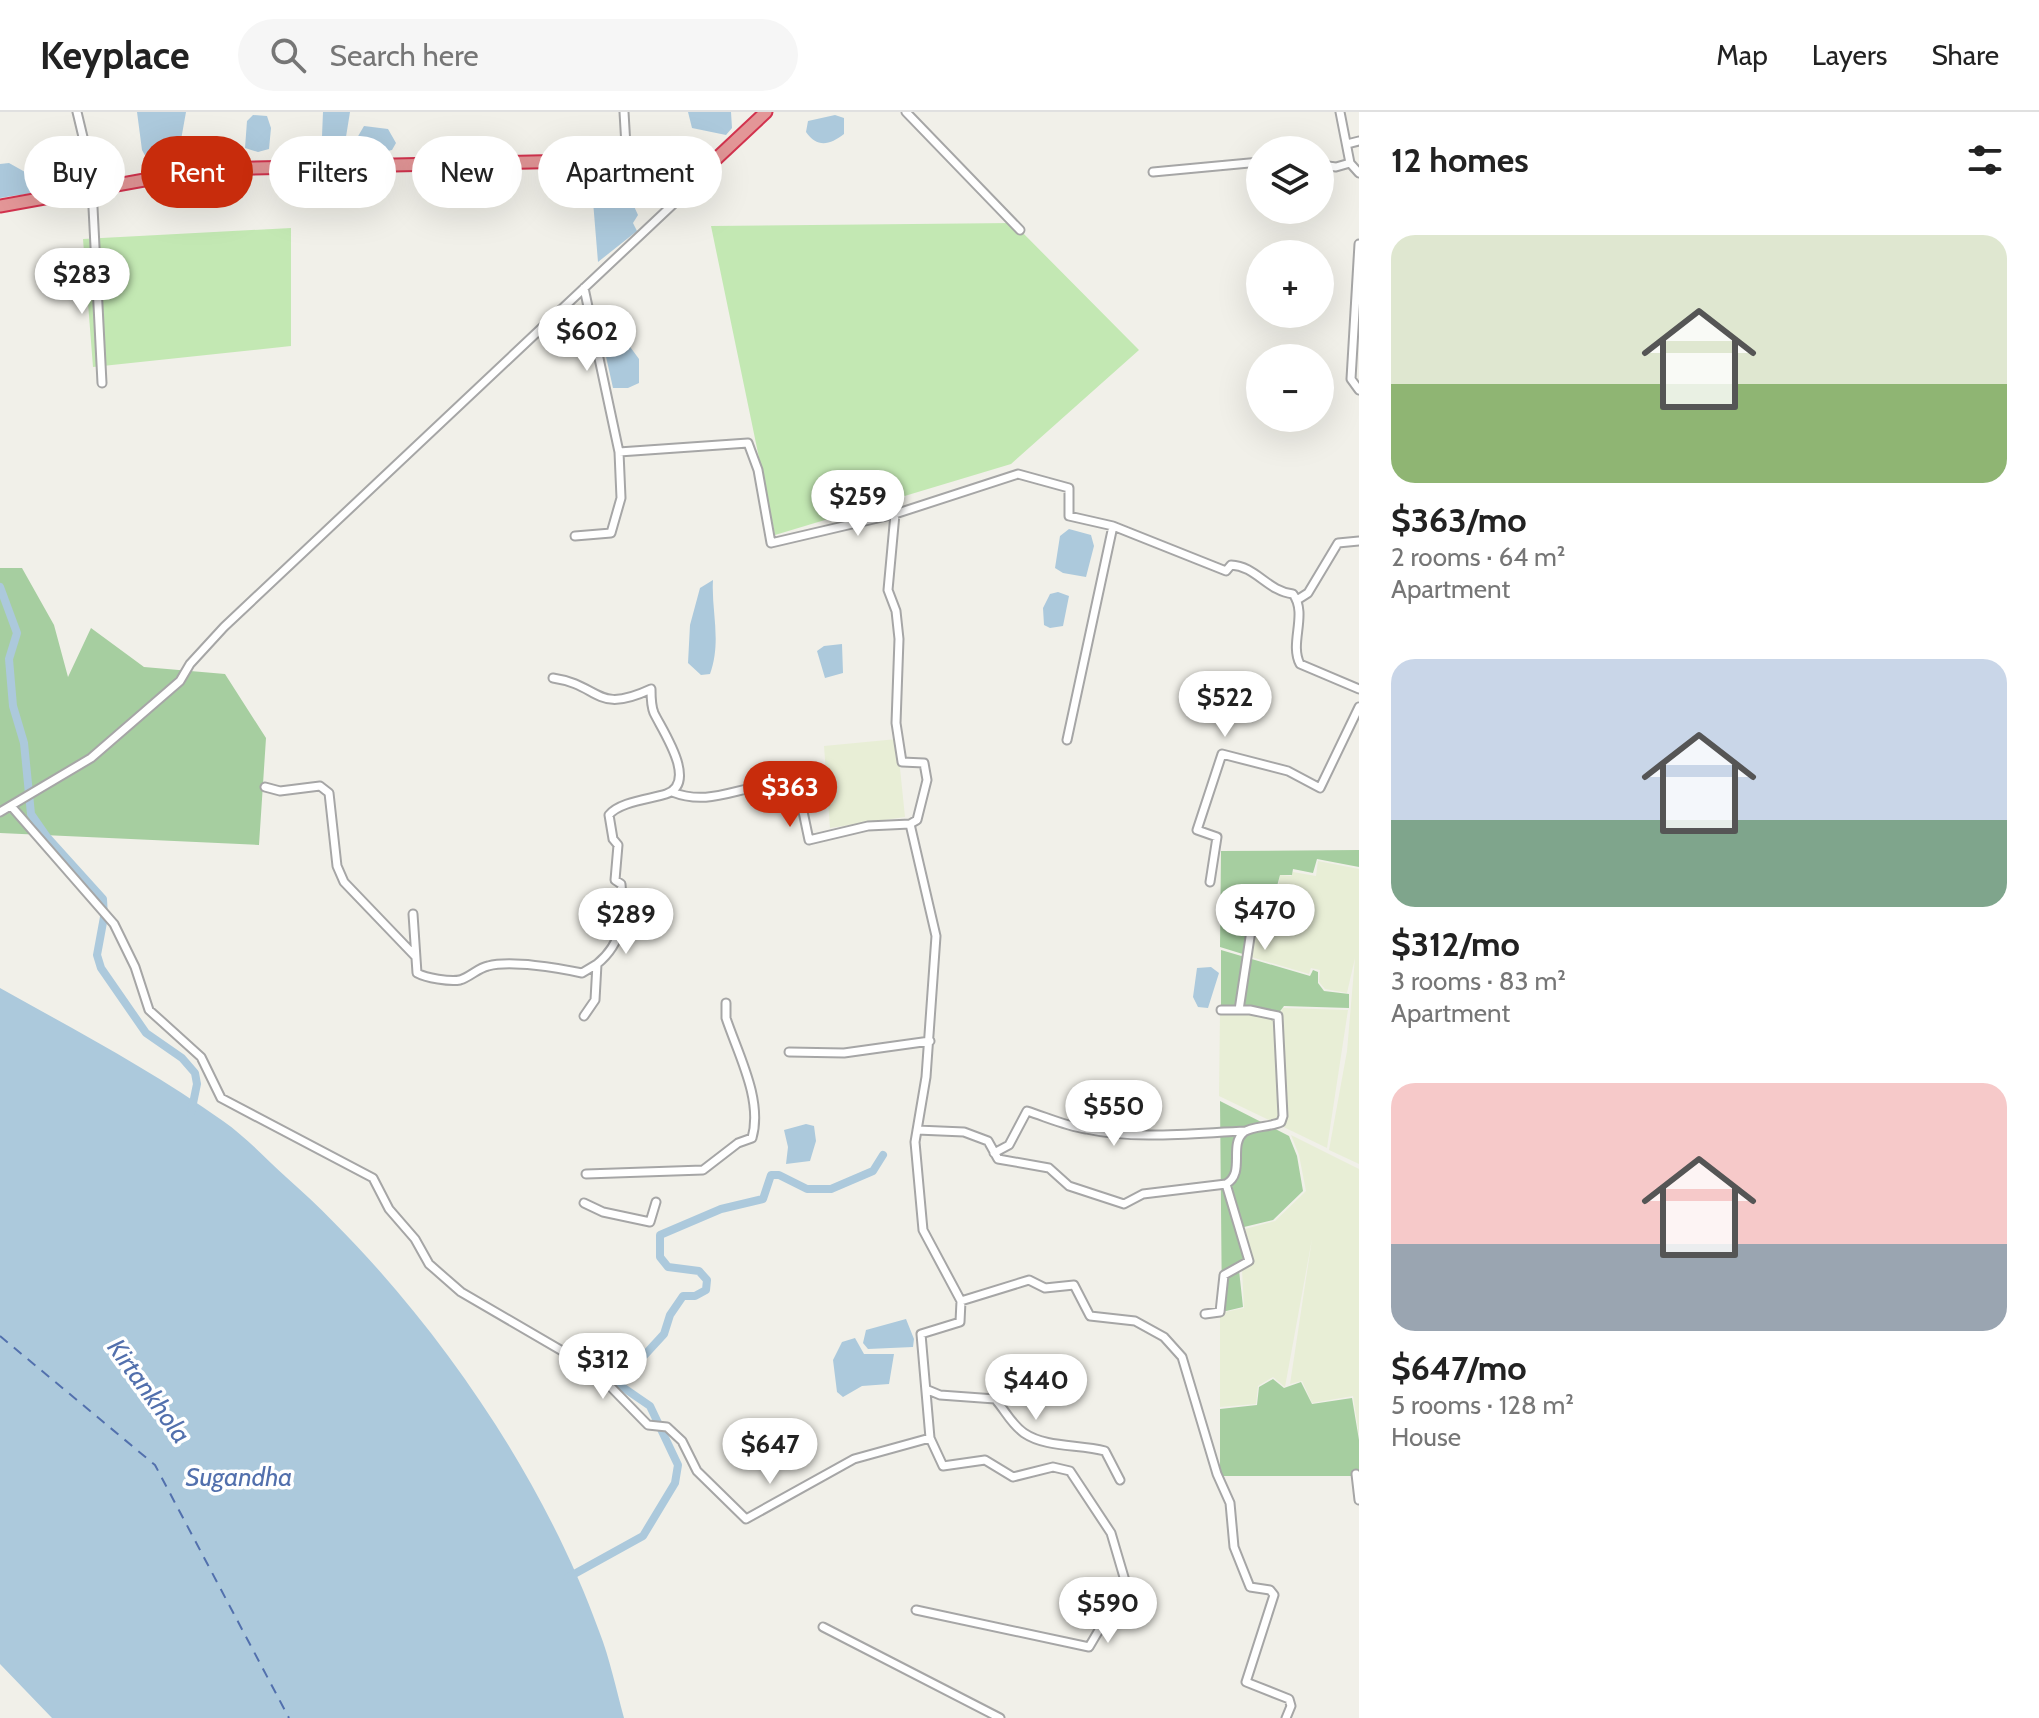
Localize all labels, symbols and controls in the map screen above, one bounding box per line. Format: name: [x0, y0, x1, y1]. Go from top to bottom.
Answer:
search box: [238, 19, 798, 91]
text: Keyplace: [40, 32, 190, 79]
icon: search: [266, 33, 310, 77]
text: Search here: [330, 37, 479, 74]
text: Map: [1716, 38, 1768, 72]
text: Layers: [1812, 38, 1887, 72]
text: Share: [1931, 38, 1999, 72]
chip: Buy: [24, 136, 125, 208]
chip: Rent: [141, 136, 253, 208]
chip: Filters: [269, 136, 396, 208]
chip: New: [412, 136, 522, 208]
chip: Apartment: [538, 136, 722, 208]
map controls: [1246, 136, 1334, 432]
button: layers: [1246, 136, 1334, 224]
icon: filters: [1963, 138, 2007, 182]
text: 12 homes: [1391, 139, 1529, 181]
button: +: [1246, 240, 1334, 328]
pin: $283: [35, 248, 129, 316]
text: $283: [53, 258, 111, 290]
icon: home: [1627, 287, 1771, 431]
pin: $602: [540, 305, 634, 373]
text: $602: [556, 315, 618, 347]
button: −: [1246, 344, 1334, 432]
pin: $259: [811, 470, 905, 538]
text: $259: [829, 480, 887, 512]
text: $363/mo: [1391, 499, 1527, 541]
text: 2 rooms · 64 m²: [1391, 541, 1566, 573]
text: Apartment: [1391, 573, 1510, 605]
pin: $522: [1178, 671, 1272, 739]
text: $522: [1197, 681, 1253, 713]
icon: home: [1627, 711, 1771, 855]
pin: $363: [743, 761, 837, 829]
text: $363: [761, 771, 819, 803]
pin: $470: [1218, 884, 1312, 952]
pin: $289: [579, 888, 673, 956]
text: $470: [1234, 894, 1296, 926]
text: $289: [596, 898, 656, 930]
text: $312/mo: [1391, 923, 1520, 965]
text: 3 rooms · 83 m²: [1391, 965, 1566, 997]
text: Apartment: [1391, 997, 1510, 1029]
pin: $550: [1067, 1080, 1161, 1148]
text: $550: [1083, 1090, 1145, 1122]
icon: home: [1627, 1135, 1771, 1279]
water label: Kirtankhola: [100, 1333, 198, 1449]
pin: $312: [556, 1333, 650, 1401]
text: $312: [577, 1343, 629, 1375]
text: $647/mo: [1391, 1347, 1527, 1389]
pin: $440: [989, 1354, 1083, 1422]
text: $440: [1003, 1364, 1069, 1396]
text: 5 rooms · 128 m²: [1391, 1389, 1574, 1421]
pin: $647: [723, 1418, 817, 1486]
text: House: [1391, 1421, 1461, 1453]
text: $647: [740, 1428, 800, 1460]
water label: Sugandha: [186, 1461, 292, 1493]
pin: $590: [1061, 1577, 1155, 1645]
text: $590: [1077, 1587, 1139, 1619]

